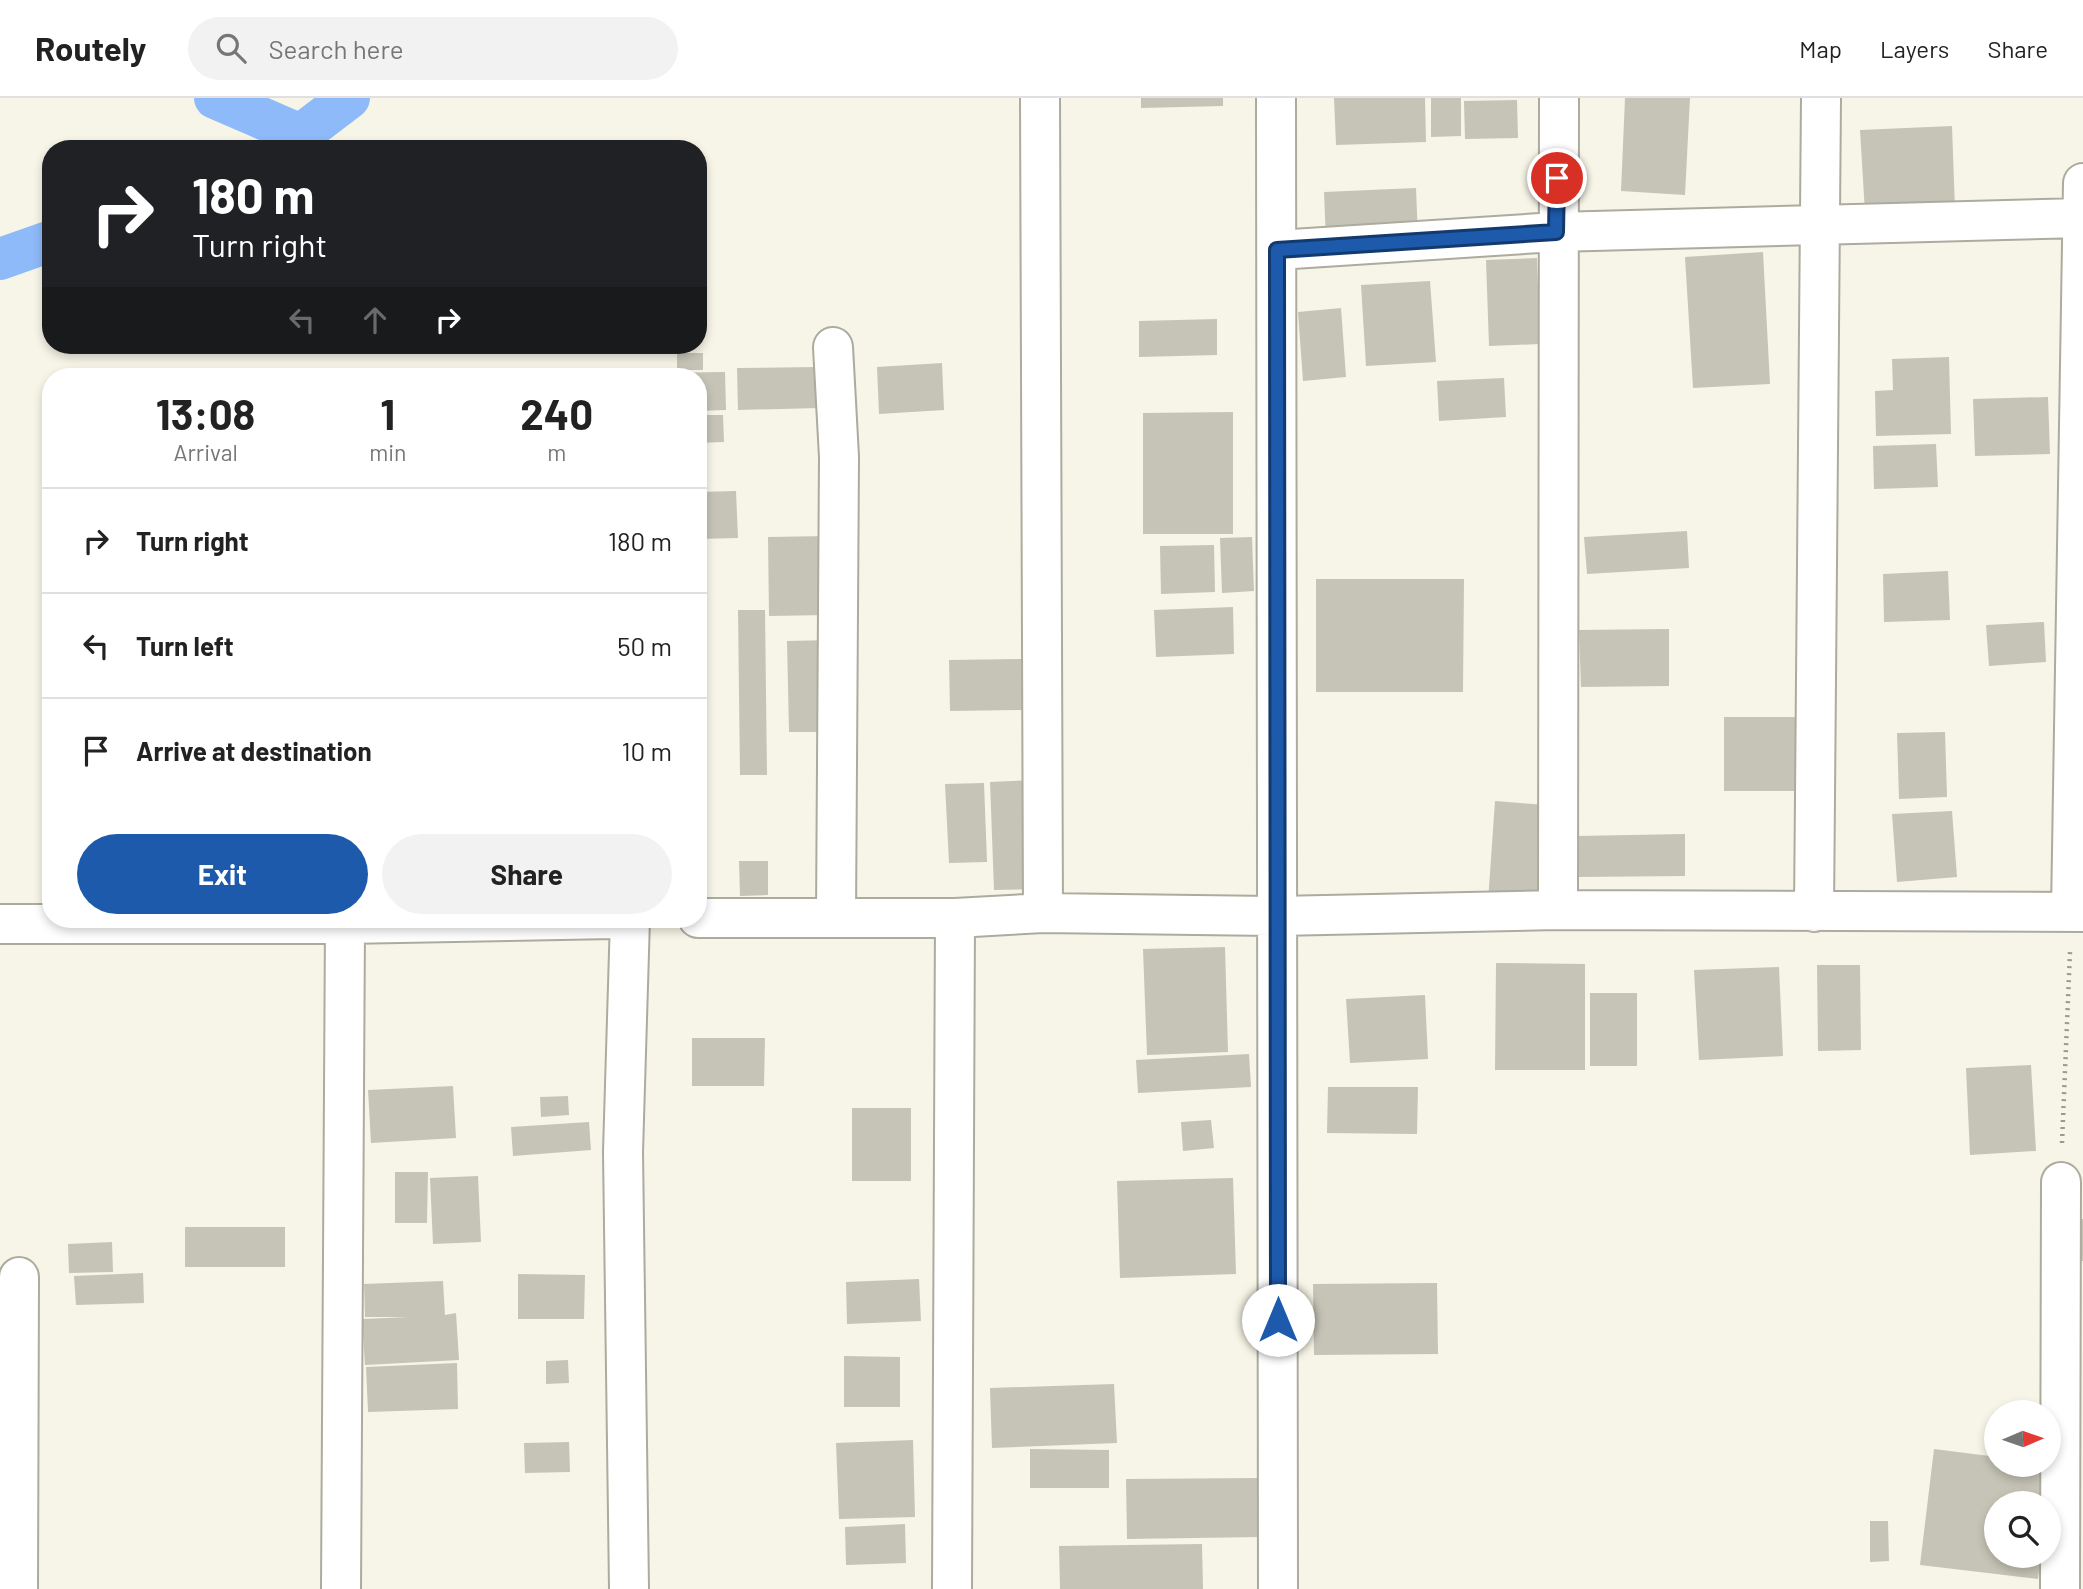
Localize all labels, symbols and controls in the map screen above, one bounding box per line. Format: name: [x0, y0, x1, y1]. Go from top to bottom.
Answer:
search box: [188, 17, 678, 80]
text: Routely: [35, 28, 146, 68]
icon: search: [212, 29, 250, 67]
text: Search here: [268, 33, 404, 64]
text: Map: [1799, 34, 1842, 63]
text: Layers: [1880, 34, 1949, 63]
text: Share: [1987, 34, 2048, 63]
pin: [1527, 148, 1587, 208]
icon: arrive: [1538, 159, 1576, 197]
text: 180 m: [192, 165, 315, 224]
icon: right: [77, 168, 168, 259]
text: Turn right: [192, 225, 327, 263]
icon: left: [283, 301, 321, 339]
icon: ahead: [356, 301, 394, 339]
icon: right: [429, 301, 467, 339]
text: 13:08: [156, 388, 255, 438]
text: 1: [380, 388, 395, 438]
text: 240: [520, 388, 593, 438]
text: Arrival: [173, 438, 238, 466]
text: min: [369, 438, 406, 466]
text: m: [547, 438, 566, 466]
icon: right: [77, 522, 115, 560]
text: Turn right: [136, 525, 249, 556]
text: 180 m: [608, 525, 672, 556]
icon: left: [77, 627, 115, 665]
text: Turn left: [136, 630, 234, 661]
text: 50 m: [617, 630, 672, 661]
icon: arrive: [77, 732, 115, 770]
text: Arrive at destination: [136, 735, 372, 766]
text: 10 m: [622, 735, 672, 766]
button: Exit: [77, 834, 368, 914]
button: Share: [382, 834, 672, 914]
position arrow: [1241, 1283, 1315, 1357]
north arrow: [1984, 1400, 2062, 1477]
map controls: [1984, 1400, 2061, 1568]
button: search: [1984, 1491, 2061, 1568]

